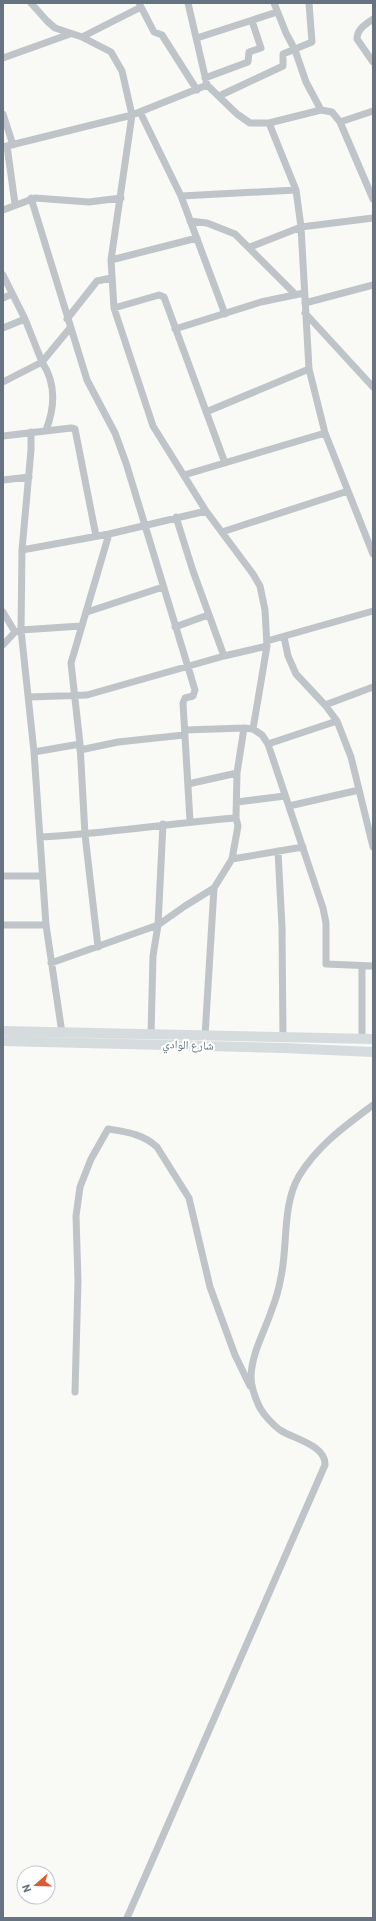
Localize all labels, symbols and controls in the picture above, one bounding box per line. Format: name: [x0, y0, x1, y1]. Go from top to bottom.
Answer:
street label: شارع الوادي: [162, 1036, 214, 1056]
north arrow: [16, 1865, 56, 1905]
text: N: [19, 1883, 33, 1894]

